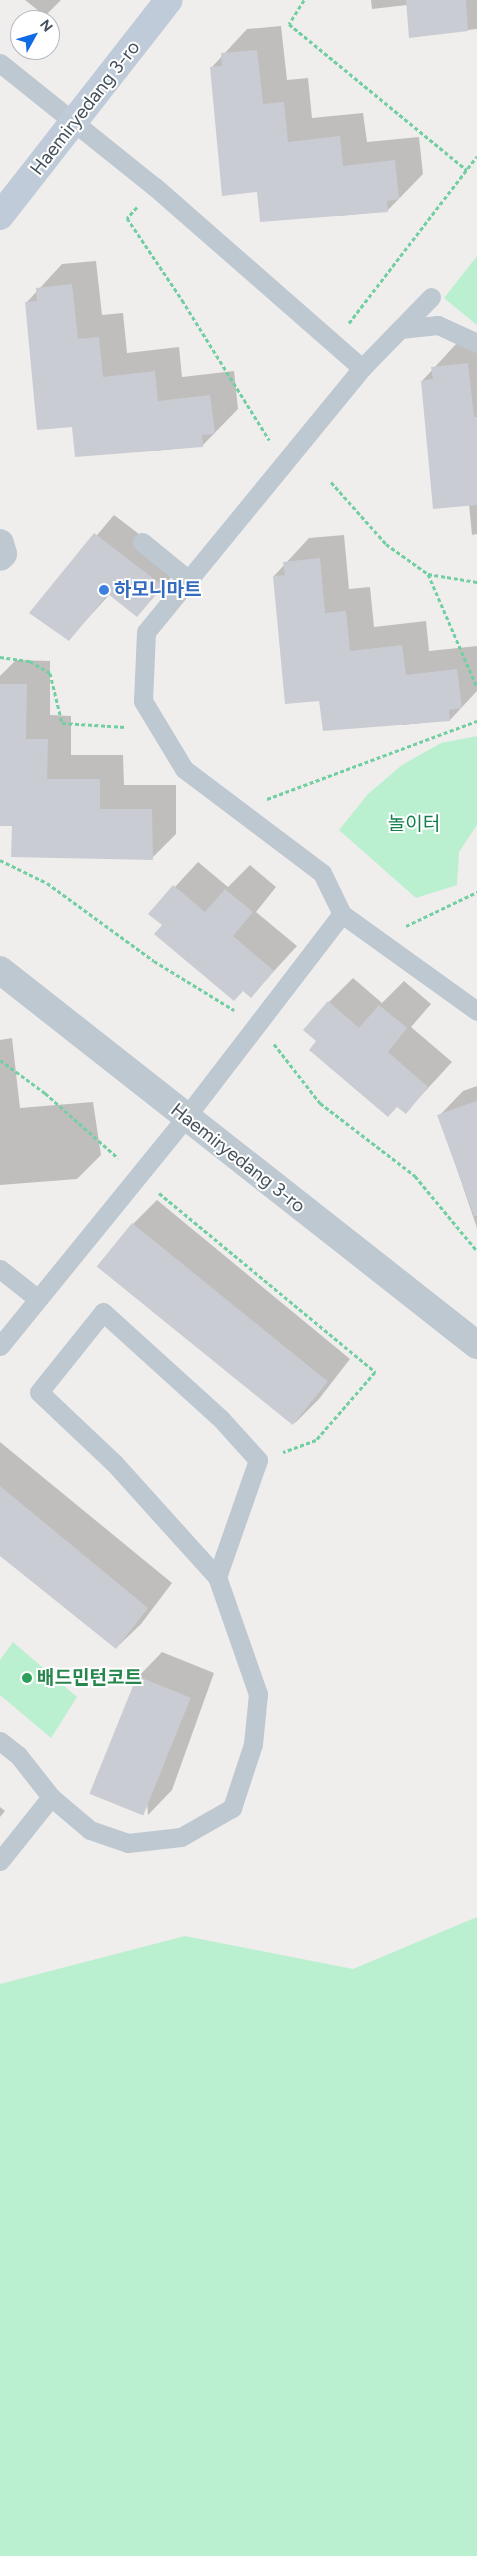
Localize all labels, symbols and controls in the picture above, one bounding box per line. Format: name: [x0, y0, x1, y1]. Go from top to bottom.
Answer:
north arrow: [10, 10, 60, 60]
text: N: [36, 16, 56, 35]
street label: Haemiryedang 3-ro: [25, 36, 145, 180]
place label: 하모니마트: [114, 579, 201, 601]
marker: 하모니마트: [98, 584, 110, 596]
park label: 놀이터: [388, 813, 440, 835]
street label: Haemiryedang 3-ro: [166, 1098, 310, 1218]
place label: 배드민턴코트: [37, 1667, 142, 1689]
marker: 배드민턴코트: [21, 1672, 33, 1684]

